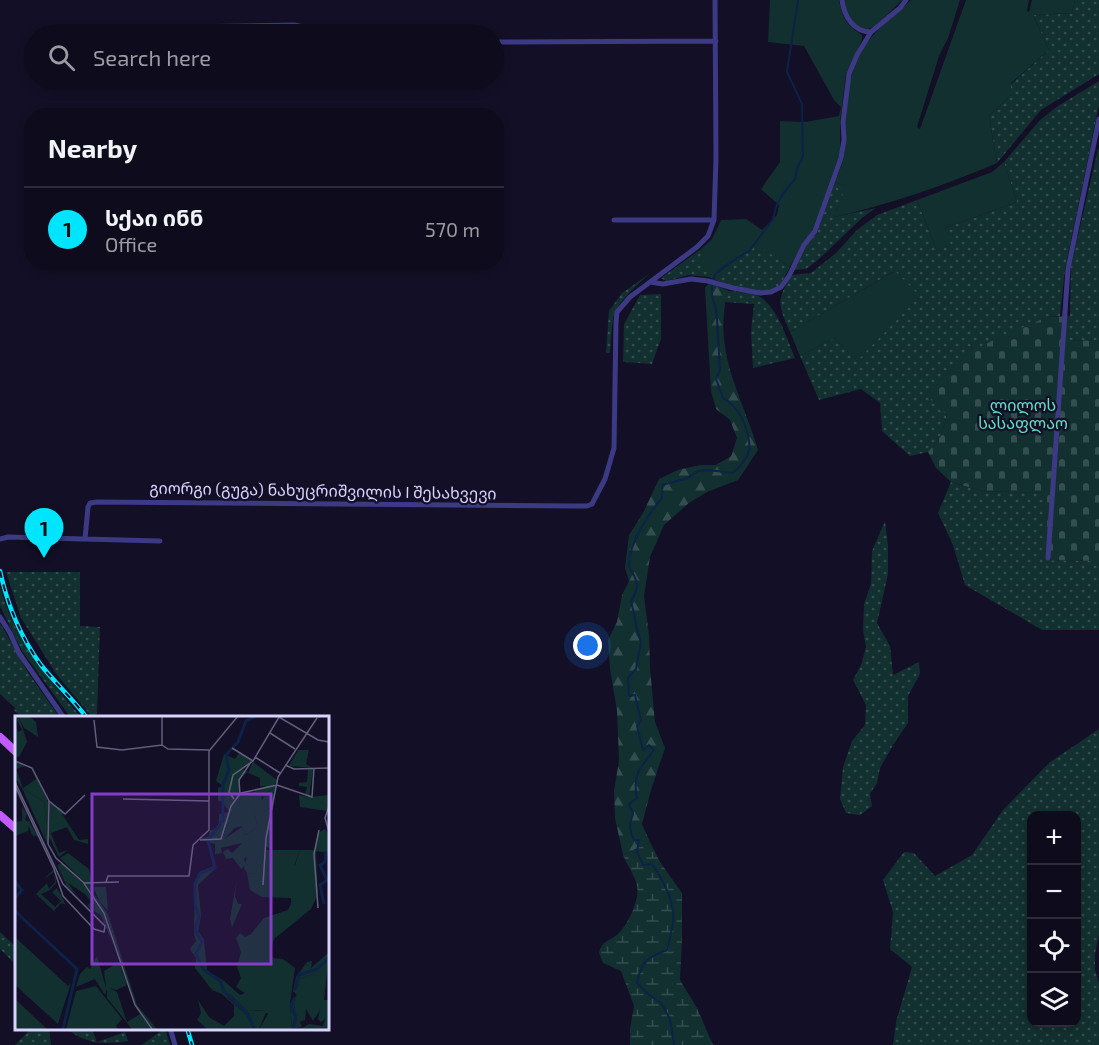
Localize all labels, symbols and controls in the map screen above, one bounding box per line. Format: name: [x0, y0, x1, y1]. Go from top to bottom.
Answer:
search box: [24, 24, 504, 90]
icon: search: [45, 41, 78, 74]
text: Search here: [93, 44, 211, 70]
text: Nearby: [48, 132, 137, 163]
text: სქაი ინნ: [105, 204, 203, 230]
text: 1: [63, 217, 72, 241]
text: 570 m: [425, 217, 480, 241]
text: Office: [105, 232, 157, 256]
park label: ლილოს სასაფლაო: [978, 395, 1068, 434]
street label: გიორგი (გუგა) ნახუცრიშვილის I შესახვევი: [149, 477, 497, 505]
pin: 1: [24, 508, 63, 558]
your location: [573, 631, 602, 660]
inset map: [15, 716, 328, 1030]
map controls: [1027, 811, 1081, 1027]
button: +: [1027, 811, 1081, 865]
button: −: [1027, 865, 1081, 919]
button: locate: [1027, 919, 1081, 973]
button: layers: [1027, 973, 1081, 1027]

